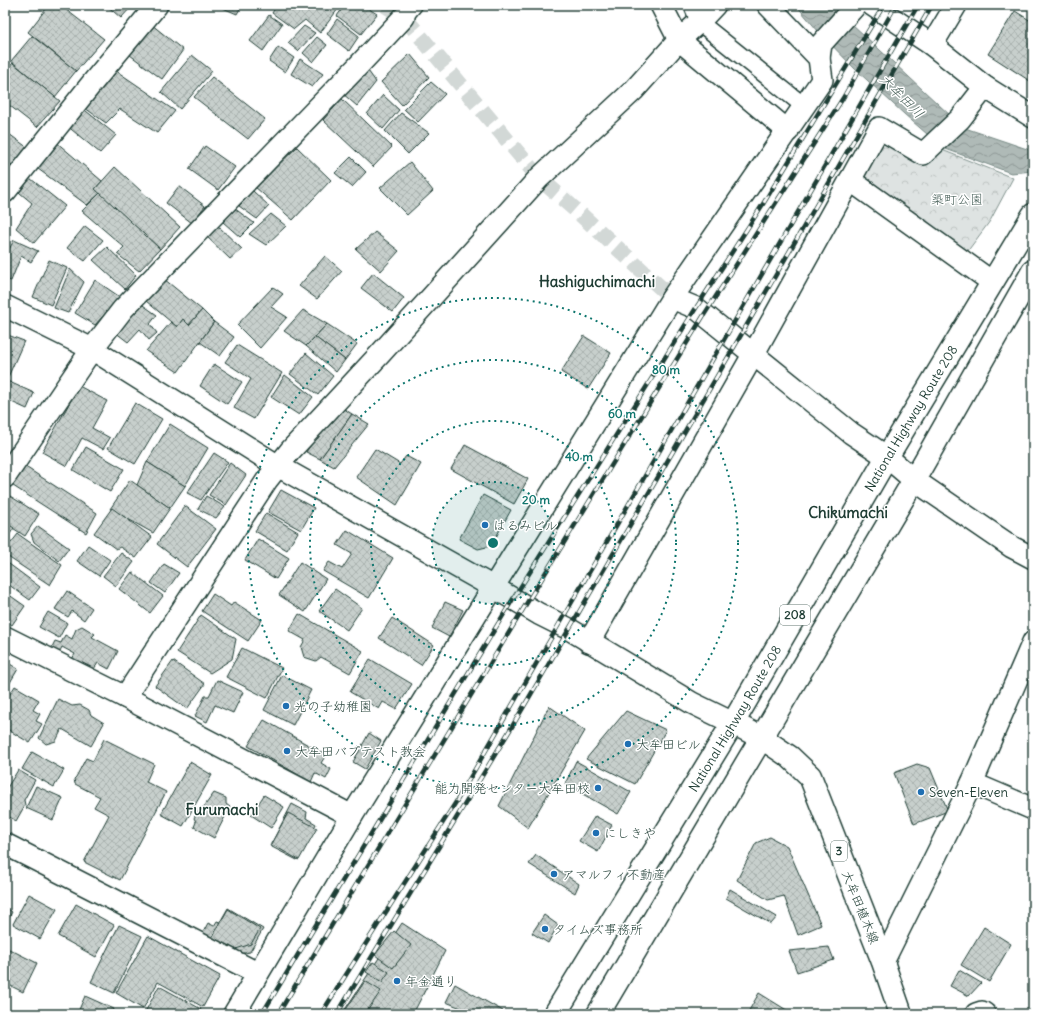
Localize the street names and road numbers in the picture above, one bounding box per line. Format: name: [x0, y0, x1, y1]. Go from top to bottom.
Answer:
street label: National Highway Route 208: [861, 342, 962, 495]
road number: 208: [780, 605, 810, 625]
street label: National Highway Route 208: [685, 642, 785, 795]
road number: 3: [831, 841, 847, 861]
street label: 大牟田植木線: [838, 868, 883, 947]

